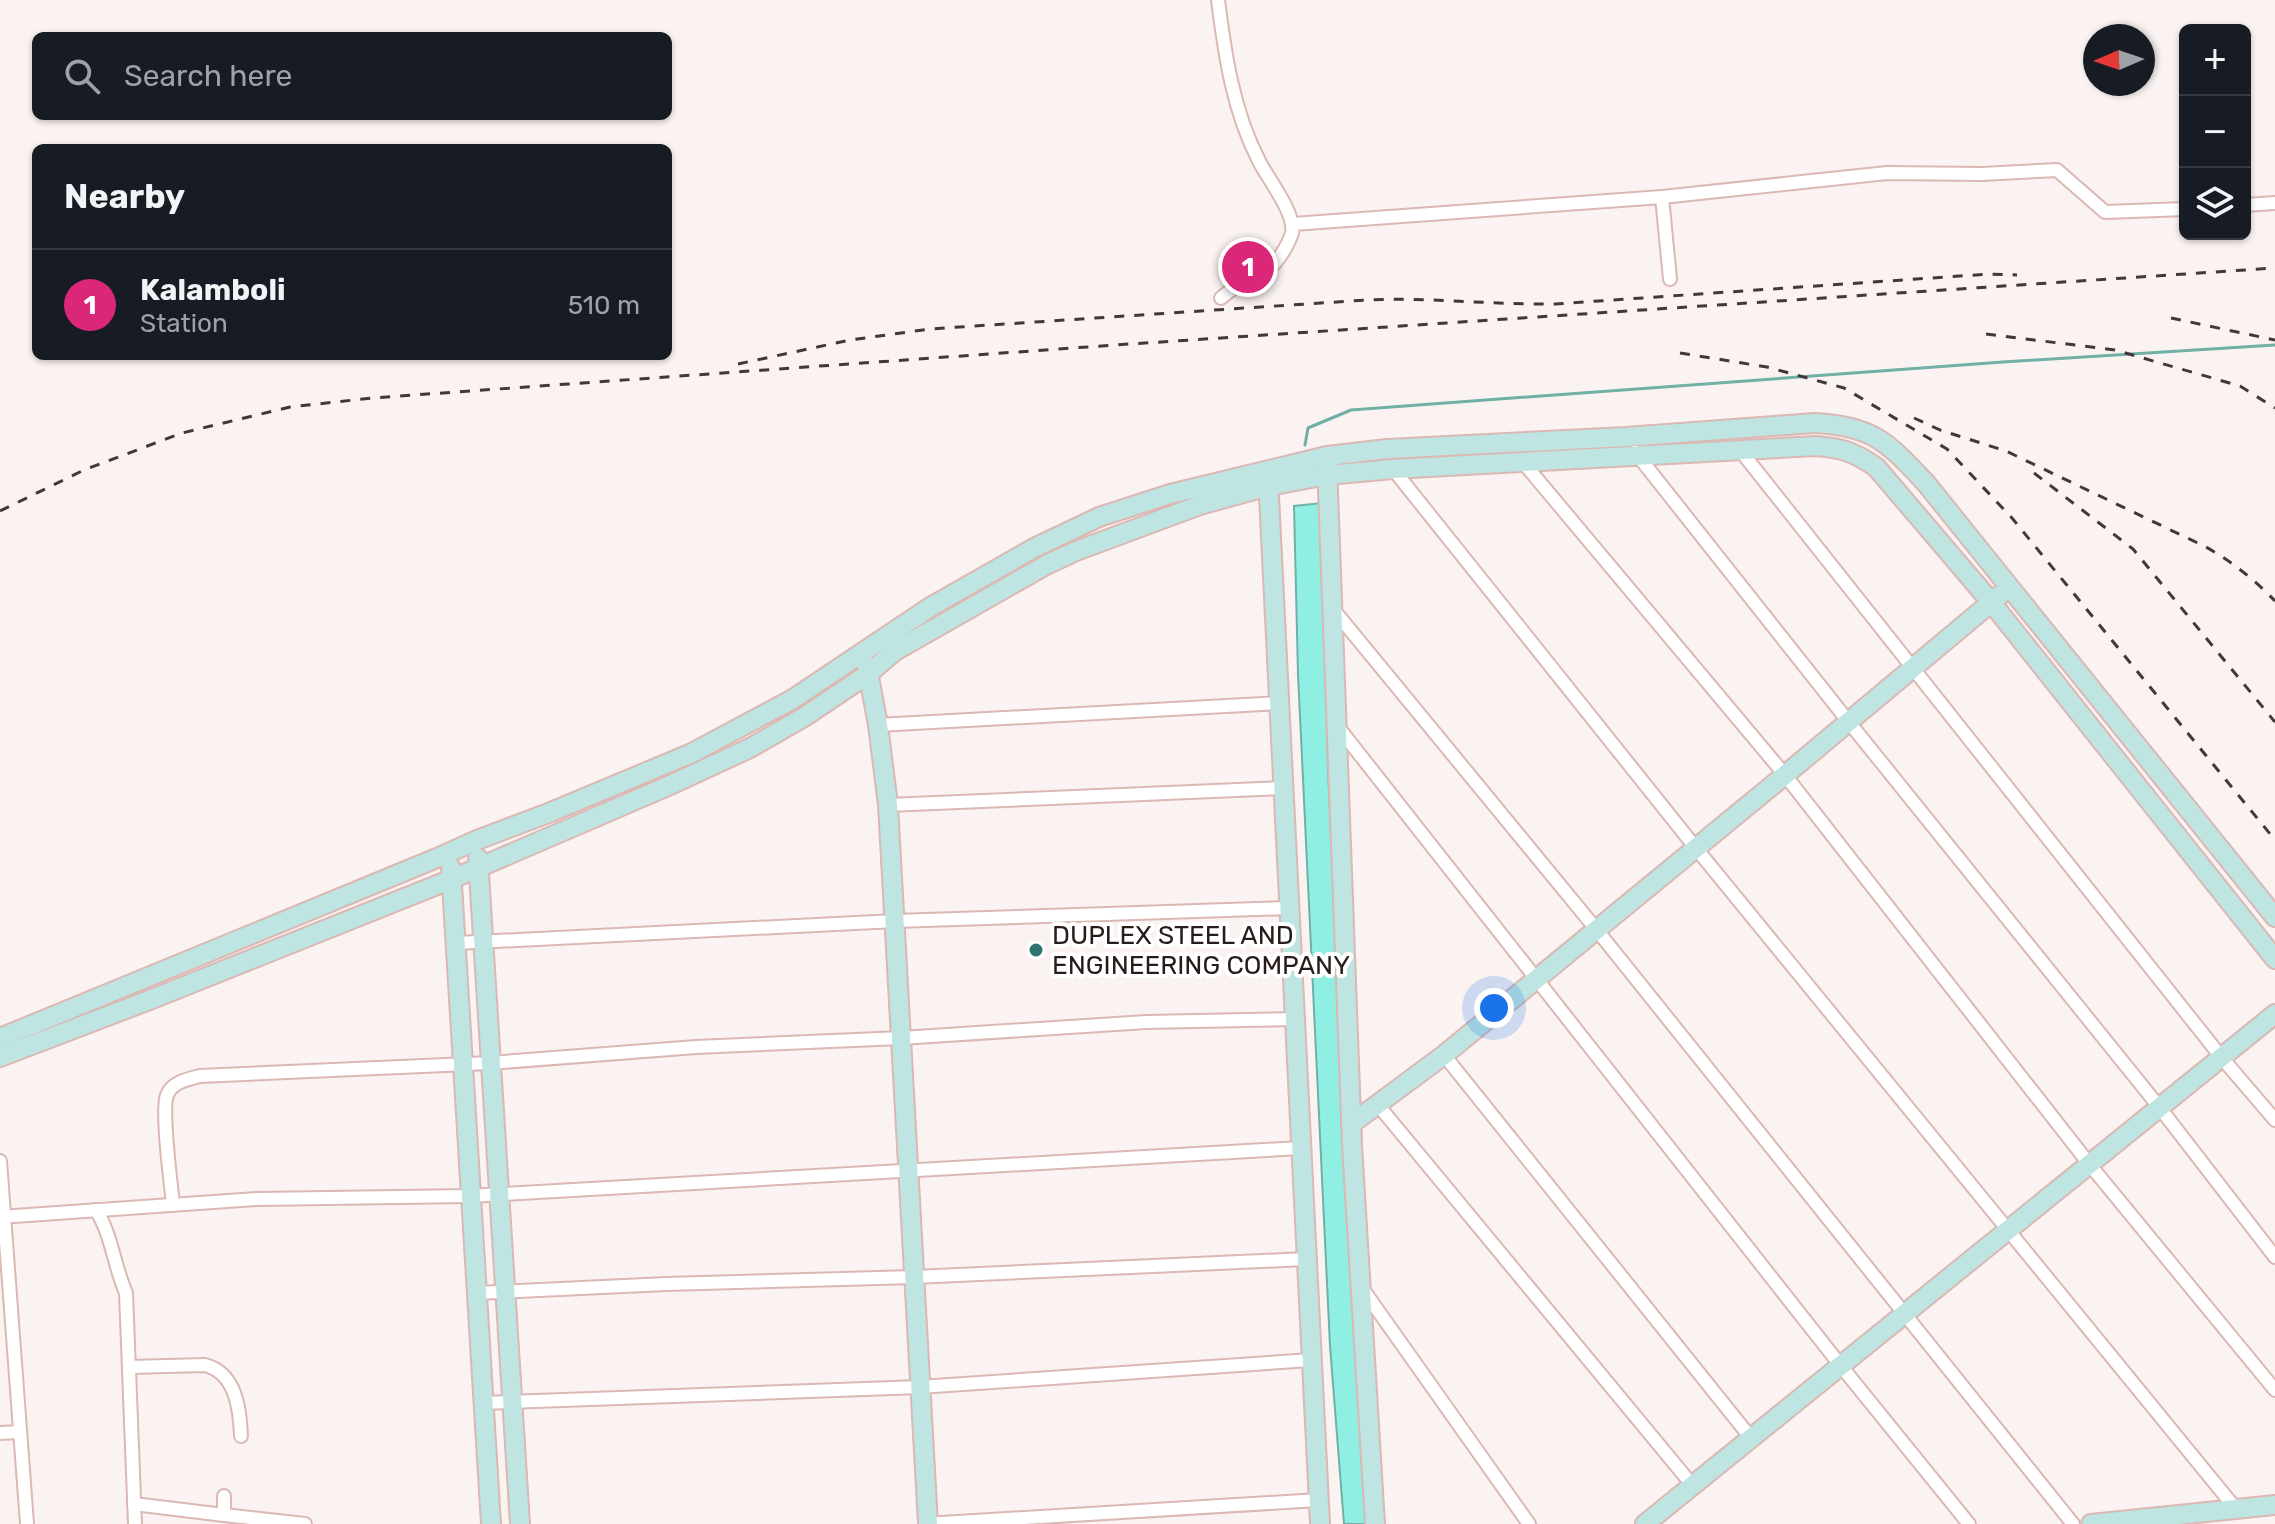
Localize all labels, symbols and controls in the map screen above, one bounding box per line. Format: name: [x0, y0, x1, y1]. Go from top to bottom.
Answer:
north arrow: [2083, 24, 2155, 96]
map controls: [2179, 24, 2251, 240]
button: +: [2179, 24, 2251, 96]
search box: [32, 32, 672, 120]
icon: search: [60, 54, 104, 98]
text: Search here: [124, 58, 292, 94]
button: −: [2179, 96, 2251, 168]
button: layers: [2179, 168, 2251, 240]
text: Nearby: [64, 176, 185, 217]
pin: 1: [1222, 237, 1274, 297]
text: Kalamboli: [140, 272, 286, 308]
text: 1: [84, 290, 96, 321]
text: 510 m: [568, 290, 640, 321]
text: Station: [140, 308, 228, 339]
place label: DUPLEX STEEL AND ENGINEERING COMPANY: [1052, 920, 1350, 981]
marker: DUPLEX STEEL AND ENGINEERING COMPANY: [1027, 941, 1045, 959]
your location: [1474, 988, 1514, 1028]

